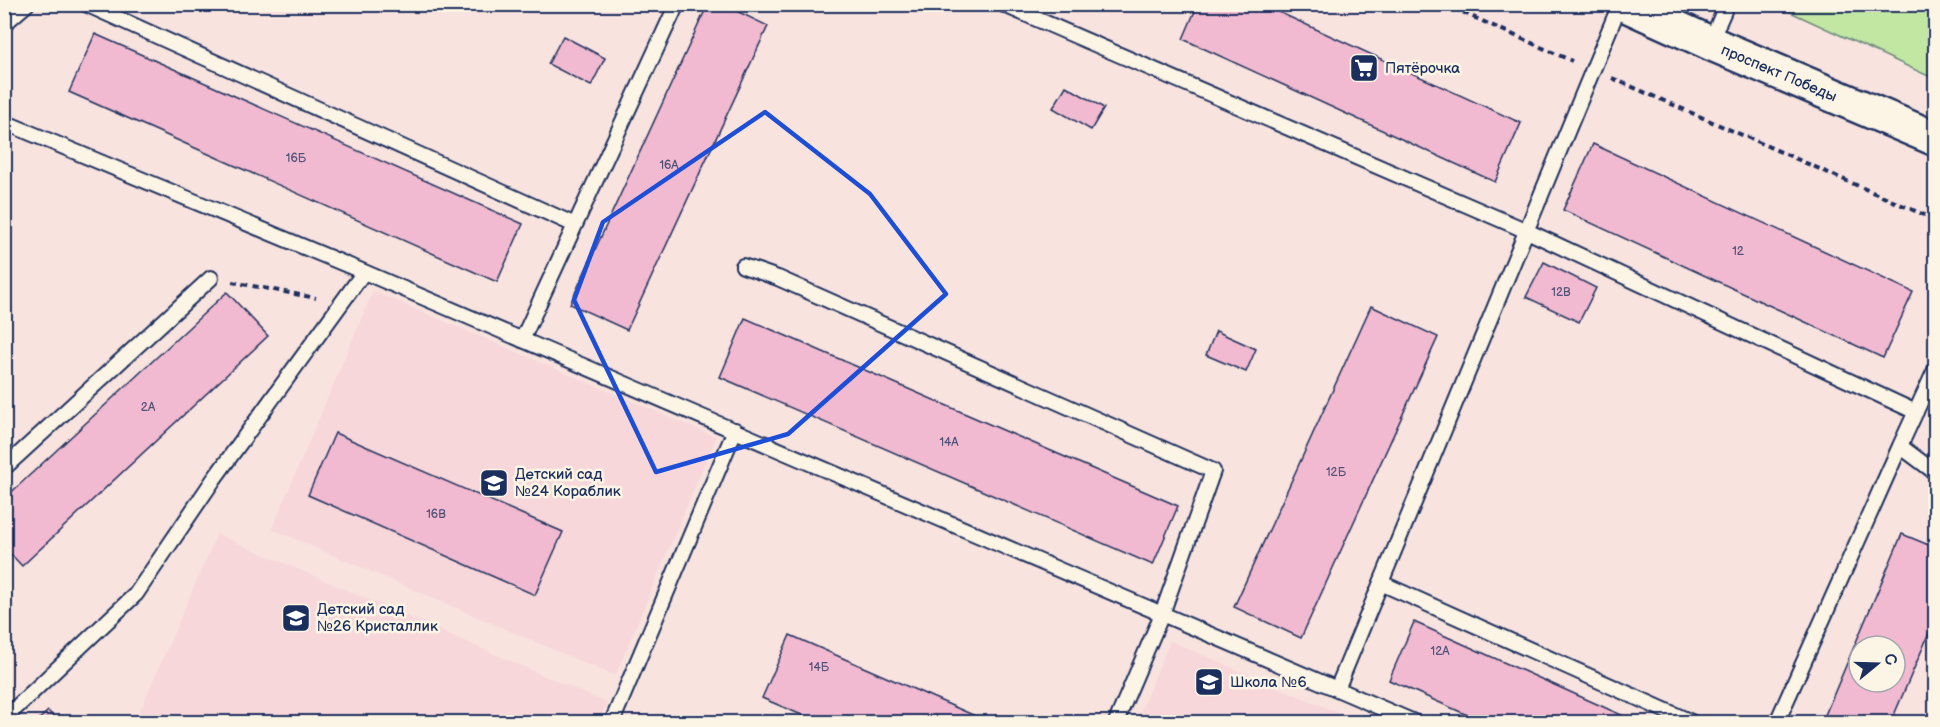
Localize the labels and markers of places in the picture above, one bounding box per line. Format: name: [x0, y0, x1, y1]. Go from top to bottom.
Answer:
supermarket icon: Пятёрочка: [1348, 52, 1380, 84]
place label: Пятёрочка: [1385, 59, 1460, 78]
place label: Детский сад №24 Кораблик: [515, 465, 621, 501]
school or university icon: Детский сад №24 Кораблик: [478, 467, 510, 499]
place label: Детский сад №26 Кристаллик: [317, 600, 438, 636]
school or university icon: Детский сад №26 Кристаллик: [280, 602, 312, 634]
school or university icon: Школа №6: [1193, 666, 1225, 698]
place label: Школа №6: [1230, 673, 1307, 692]

